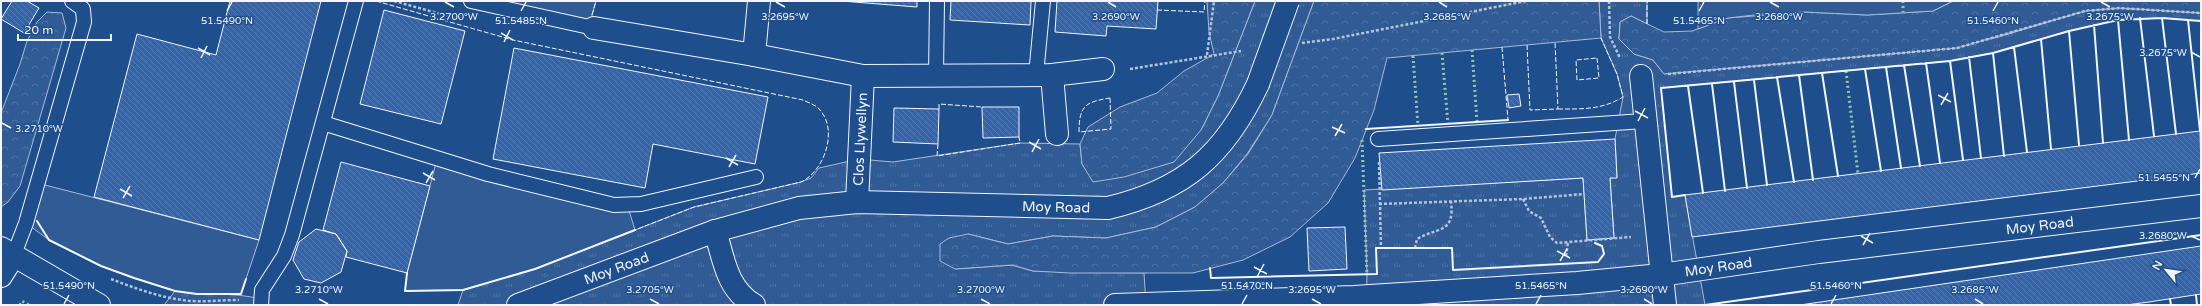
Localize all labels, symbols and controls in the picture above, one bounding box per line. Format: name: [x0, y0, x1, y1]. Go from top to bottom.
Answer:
text: 3.2700°W: [430, 11, 478, 23]
text: 3.2695°W: [761, 11, 809, 23]
text: 3.2690°W: [1092, 11, 1140, 23]
text: 3.2685°W: [1423, 11, 1471, 23]
text: 3.2680°W: [1755, 11, 1803, 23]
text: 3.2675°W: [2086, 11, 2134, 23]
text: 51.5490°N: [201, 15, 253, 27]
text: 51.5485°N: [495, 15, 547, 27]
text: 51.5465°N: [1673, 15, 1725, 27]
text: 51.5460°N: [1967, 15, 2019, 27]
scale bar: [18, 16, 111, 42]
text: 20 m: [24, 23, 53, 37]
text: 3.2675°W: [2139, 47, 2187, 59]
street label: Clos Llywellyn: [849, 92, 871, 186]
text: 3.2710°W: [15, 123, 63, 135]
text: 51.5455°N: [2138, 172, 2190, 184]
street label: Moy Road: [1022, 197, 1090, 216]
street label: Moy Road: [2005, 213, 2075, 238]
text: 3.2680°W: [2139, 230, 2187, 242]
street label: Moy Road: [581, 248, 651, 288]
north arrow: [2146, 250, 2186, 290]
street label: Moy Road: [1684, 253, 1753, 280]
text: N: [2150, 258, 2166, 272]
text: 51.5490°N: [43, 280, 95, 292]
text: 51.5470°N: [1221, 280, 1273, 292]
text: 51.5465°N: [1515, 280, 1567, 292]
text: 51.5460°N: [1810, 280, 1862, 292]
text: 3.2710°W: [295, 284, 343, 296]
text: 3.2705°W: [626, 284, 674, 296]
text: 3.2700°W: [957, 284, 1005, 296]
text: 3.2695°W: [1288, 284, 1336, 296]
text: 3.2690°W: [1620, 284, 1668, 296]
text: 3.2685°W: [1951, 284, 1999, 296]

